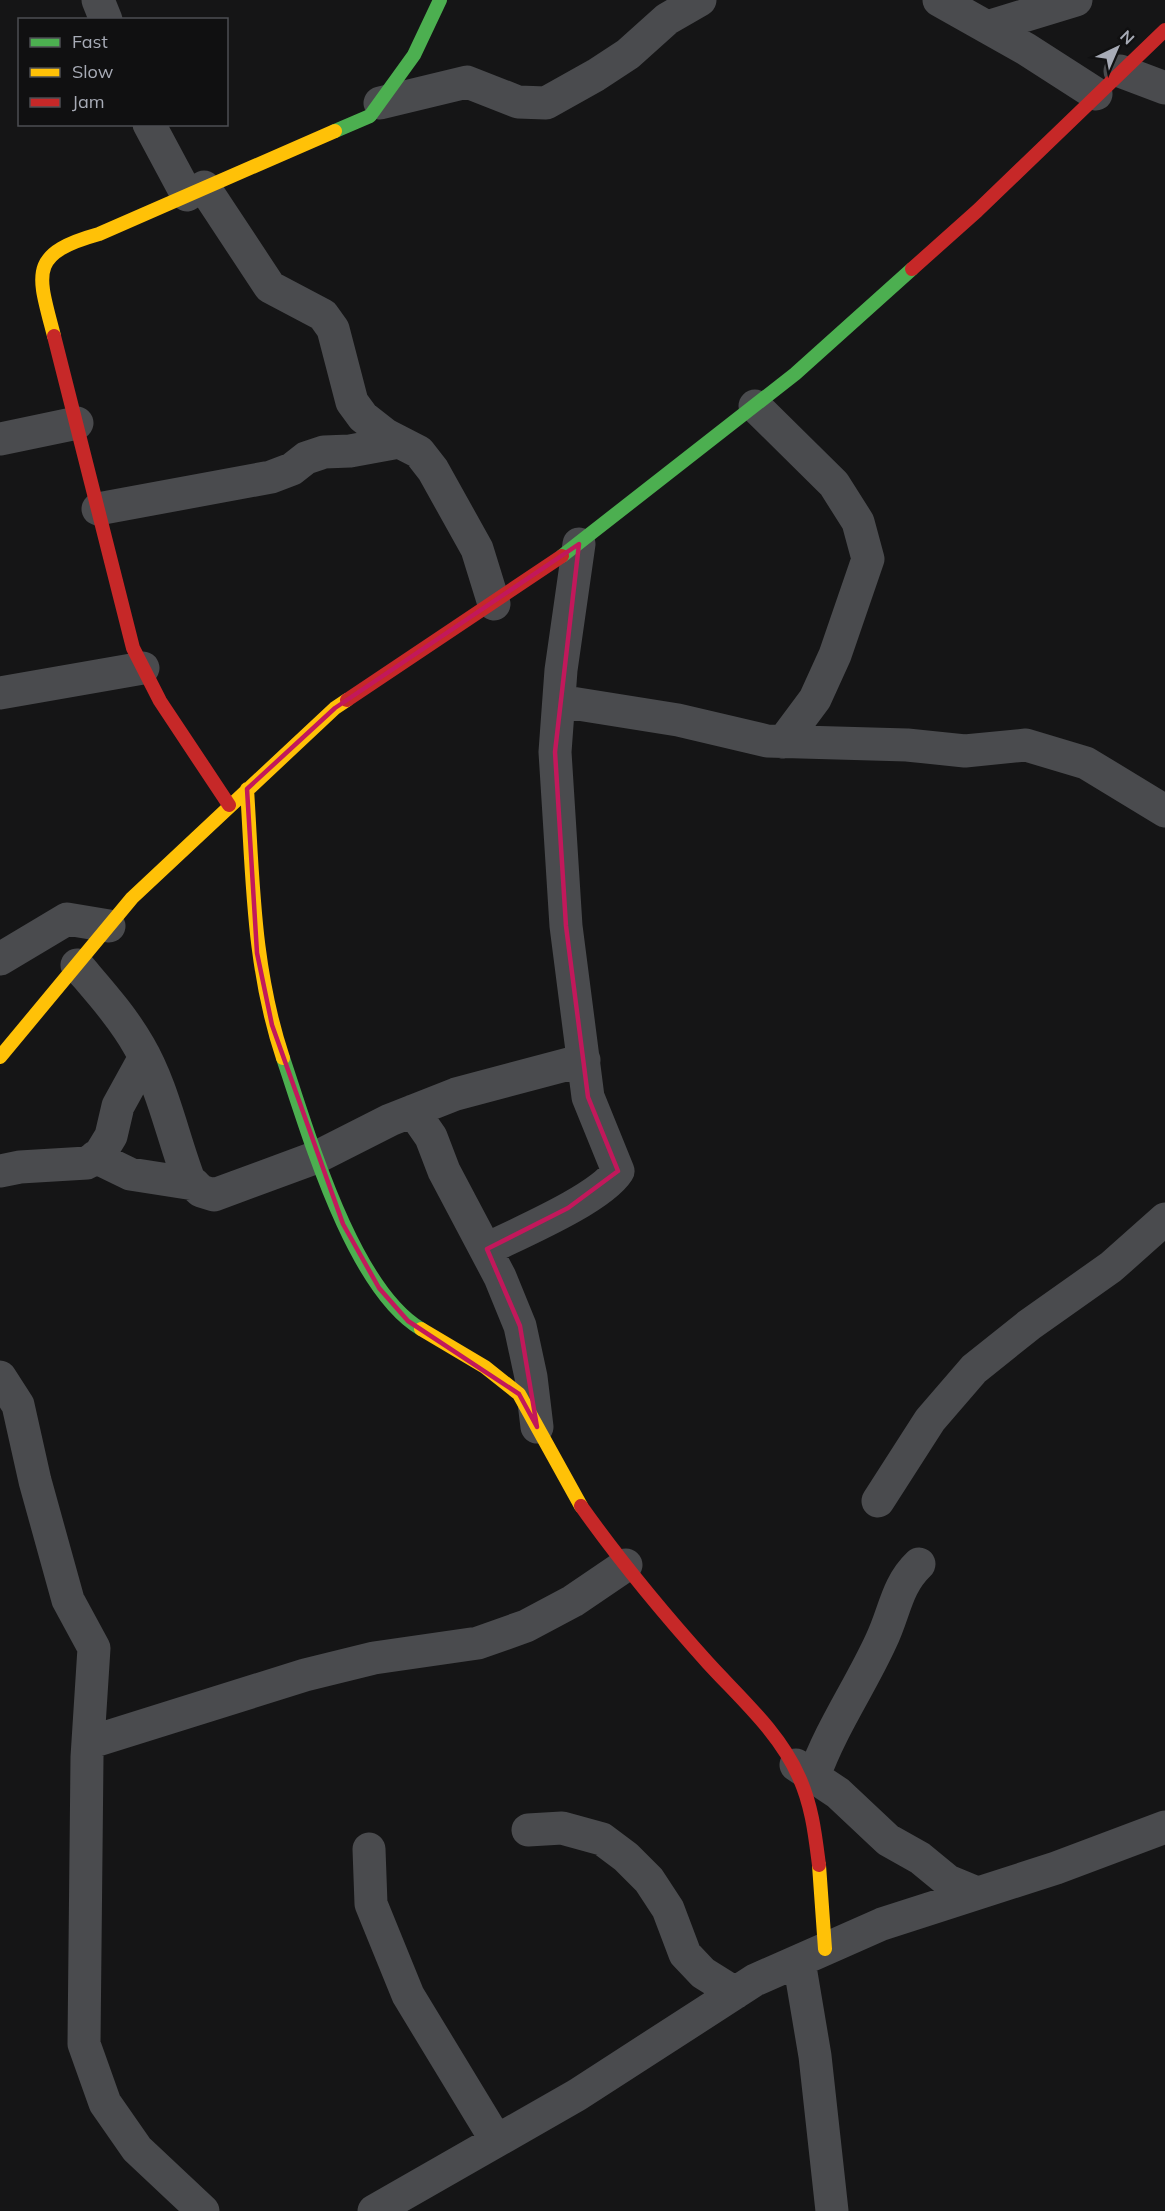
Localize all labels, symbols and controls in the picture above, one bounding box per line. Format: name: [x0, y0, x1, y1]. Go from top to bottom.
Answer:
legend: [18, 18, 228, 126]
north arrow: [1087, 18, 1147, 78]
text: N: [1116, 26, 1139, 49]
text: Fast: [72, 30, 108, 53]
text: Slow: [72, 60, 114, 83]
text: Jam: [72, 90, 105, 113]

